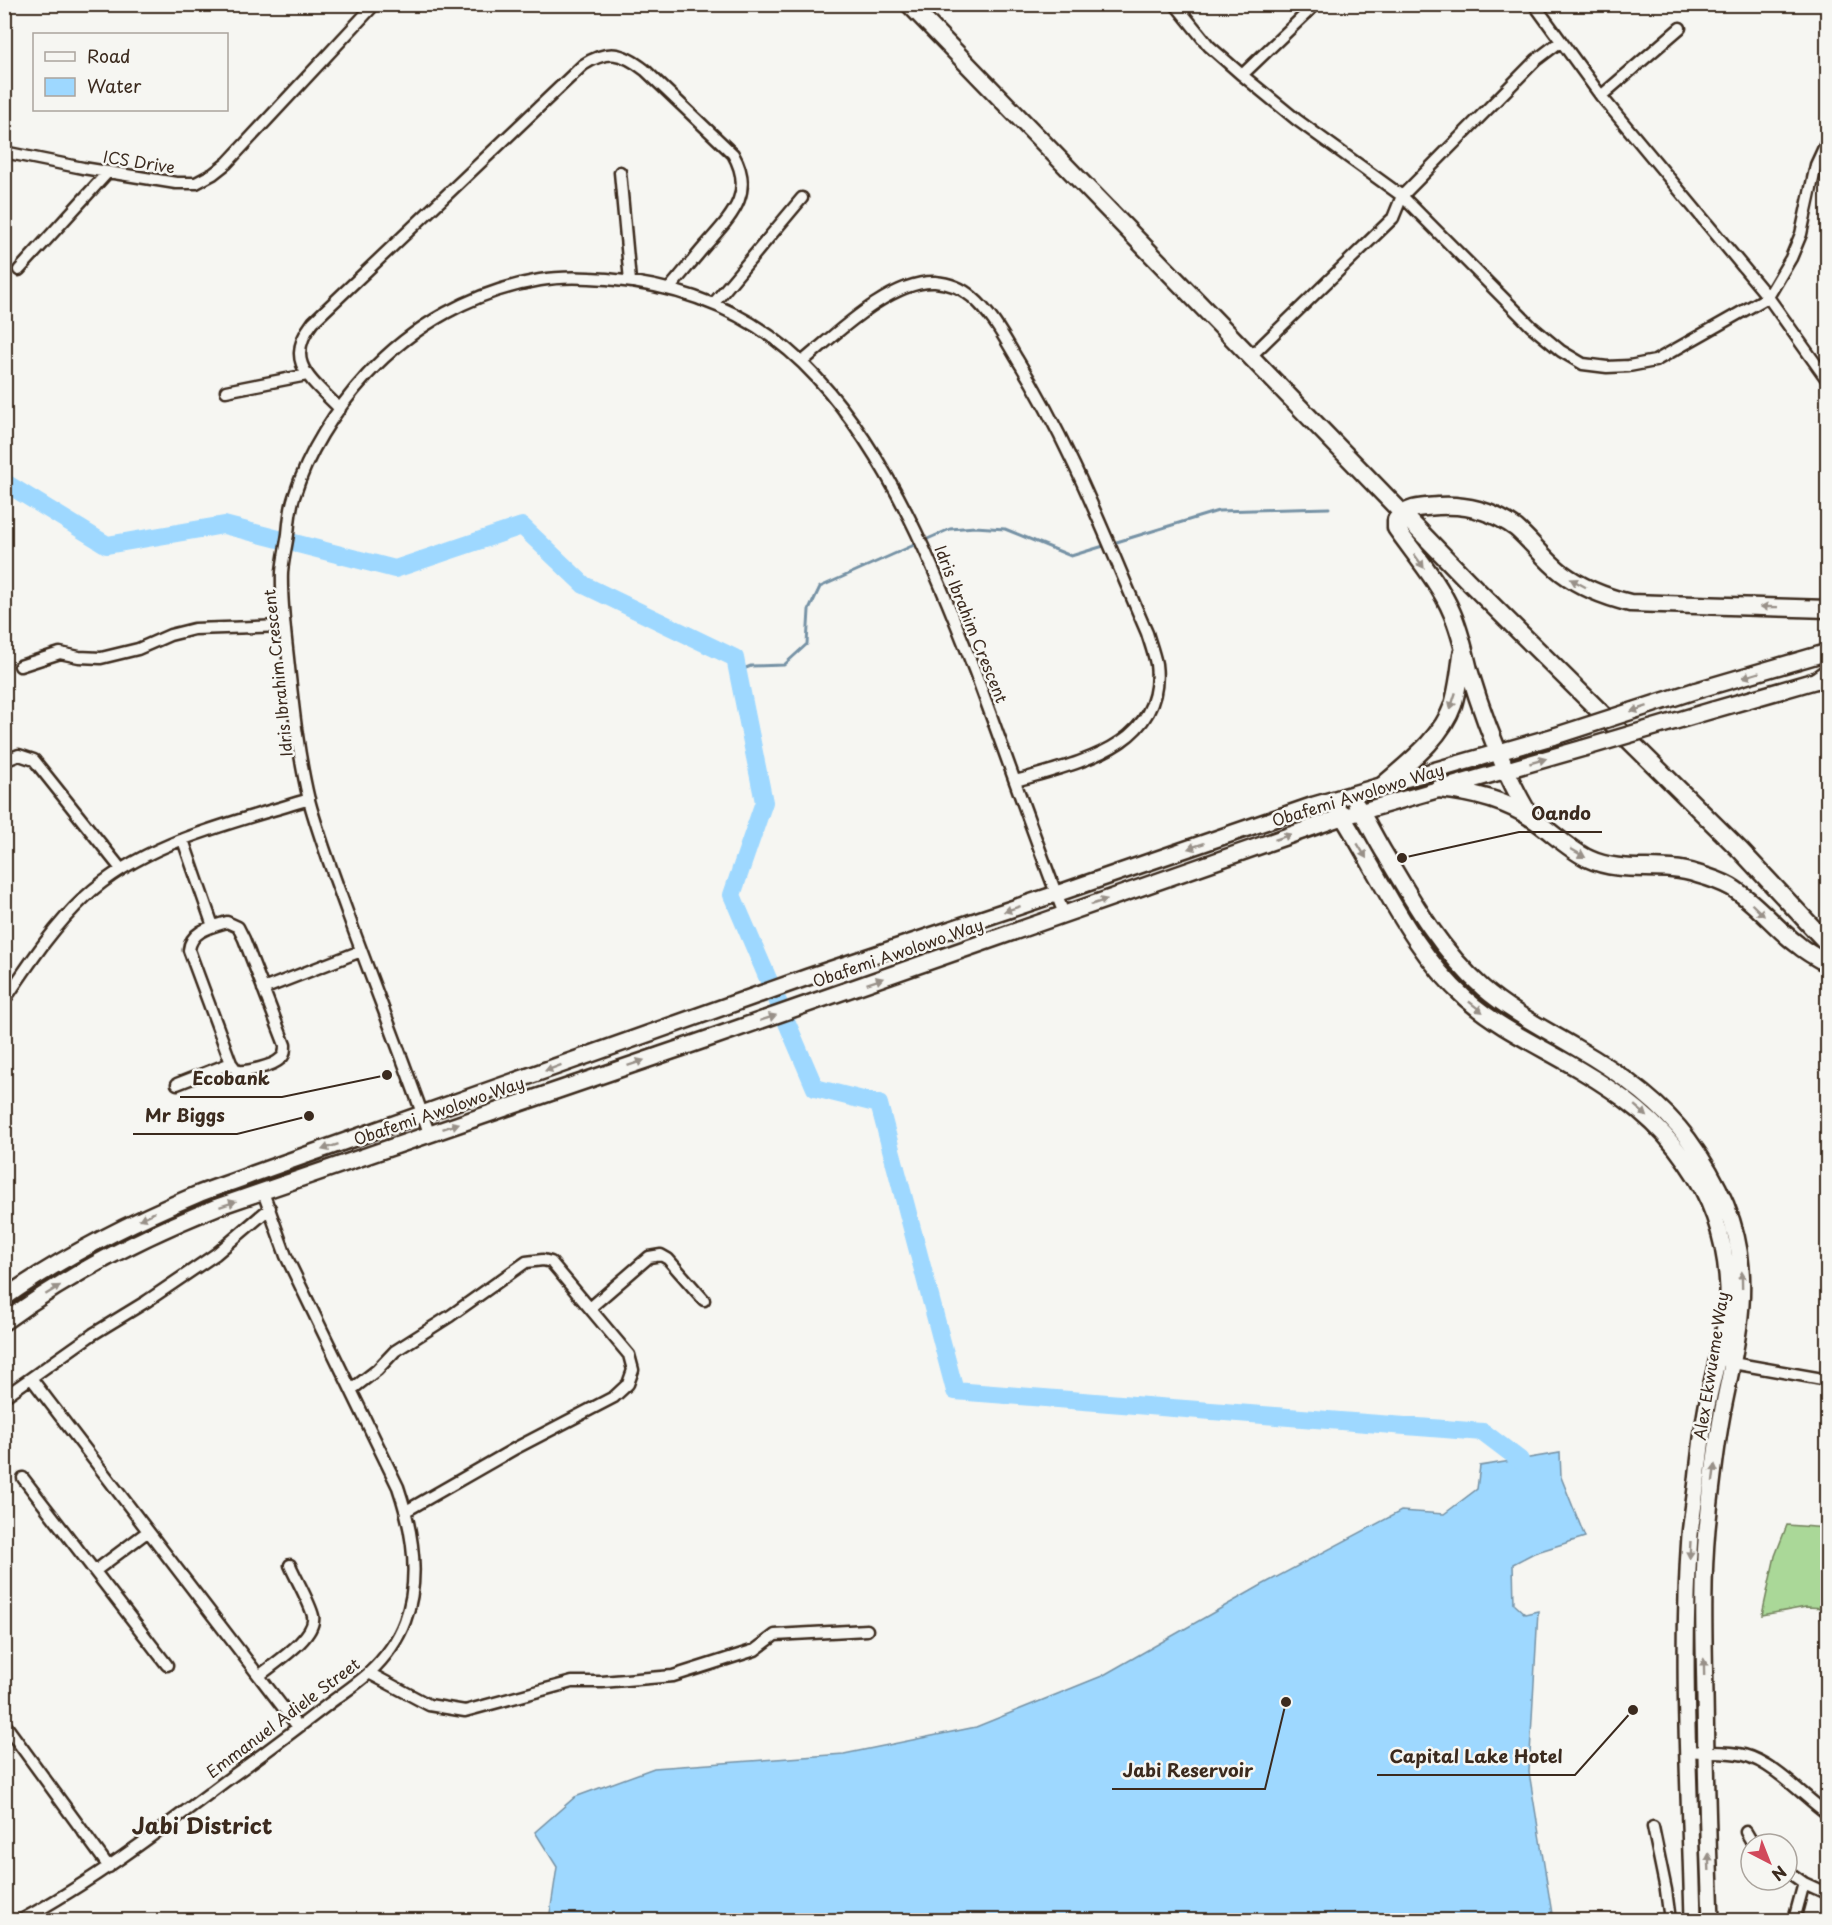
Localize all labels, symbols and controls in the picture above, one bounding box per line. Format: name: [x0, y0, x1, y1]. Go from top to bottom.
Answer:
legend: [33, 33, 228, 111]
text: Road: [87, 42, 131, 69]
text: Water: [87, 72, 142, 99]
street label: ICS Drive: [102, 143, 177, 179]
street label: Idris Ibrahim Crescent: [929, 541, 1015, 707]
one-way arrow: [1413, 553, 1425, 569]
one-way arrow: [1569, 578, 1586, 588]
street label: Idris Ibrahim Crescent: [256, 588, 298, 758]
one-way arrow: [1760, 602, 1779, 612]
one-way arrow: [1742, 671, 1760, 680]
one-way arrow: [1448, 693, 1457, 711]
one-way arrow: [1630, 705, 1648, 715]
street label: Obafemi Awolowo Way: [1269, 756, 1447, 832]
one-way arrow: [1529, 756, 1547, 765]
callout: Oando: [1519, 796, 1602, 832]
text: Oando: [1531, 799, 1591, 826]
one-way arrow: [1274, 832, 1292, 842]
one-way arrow: [1187, 841, 1205, 851]
one-way arrow: [1357, 843, 1367, 860]
one-way arrow: [1570, 848, 1587, 858]
one-way arrow: [1090, 897, 1108, 906]
one-way arrow: [1751, 903, 1765, 917]
one-way arrow: [1003, 905, 1021, 914]
street label: Obafemi Awolowo Way: [809, 912, 986, 993]
one-way arrow: [866, 975, 884, 985]
one-way arrow: [1469, 1001, 1484, 1013]
one-way arrow: [759, 1013, 777, 1023]
one-way arrow: [627, 1058, 645, 1068]
callout: Ecobank: [180, 1061, 282, 1097]
text: Ecobank: [192, 1064, 270, 1091]
one-way arrow: [544, 1064, 562, 1074]
street label: Obafemi Awolowo Way: [350, 1070, 527, 1151]
callout: Mr Biggs: [133, 1098, 237, 1134]
text: Mr Biggs: [145, 1101, 225, 1128]
one-way arrow: [1633, 1105, 1648, 1118]
one-way arrow: [442, 1120, 460, 1130]
one-way arrow: [320, 1143, 338, 1153]
one-way arrow: [219, 1199, 237, 1208]
one-way arrow: [139, 1212, 156, 1221]
one-way arrow: [1737, 1270, 1747, 1289]
one-way arrow: [45, 1284, 61, 1295]
street label: Alex Ekwueme Way: [1686, 1290, 1734, 1442]
one-way arrow: [1709, 1463, 1718, 1482]
one-way arrow: [1685, 1540, 1694, 1559]
street label: Emmanuel Adiele Street: [201, 1651, 365, 1783]
one-way arrow: [1700, 1658, 1709, 1677]
callout: Capital Lake Hotel: [1377, 1739, 1575, 1775]
text: Capital Lake Hotel: [1389, 1742, 1563, 1769]
callout: Jabi Reservoir: [1112, 1753, 1265, 1789]
text: Jabi Reservoir: [1123, 1756, 1254, 1783]
district label: Jabi District: [132, 1808, 272, 1841]
north arrow: [1739, 1832, 1799, 1892]
one-way arrow: [1704, 1853, 1714, 1872]
text: N: [1767, 1861, 1792, 1887]

